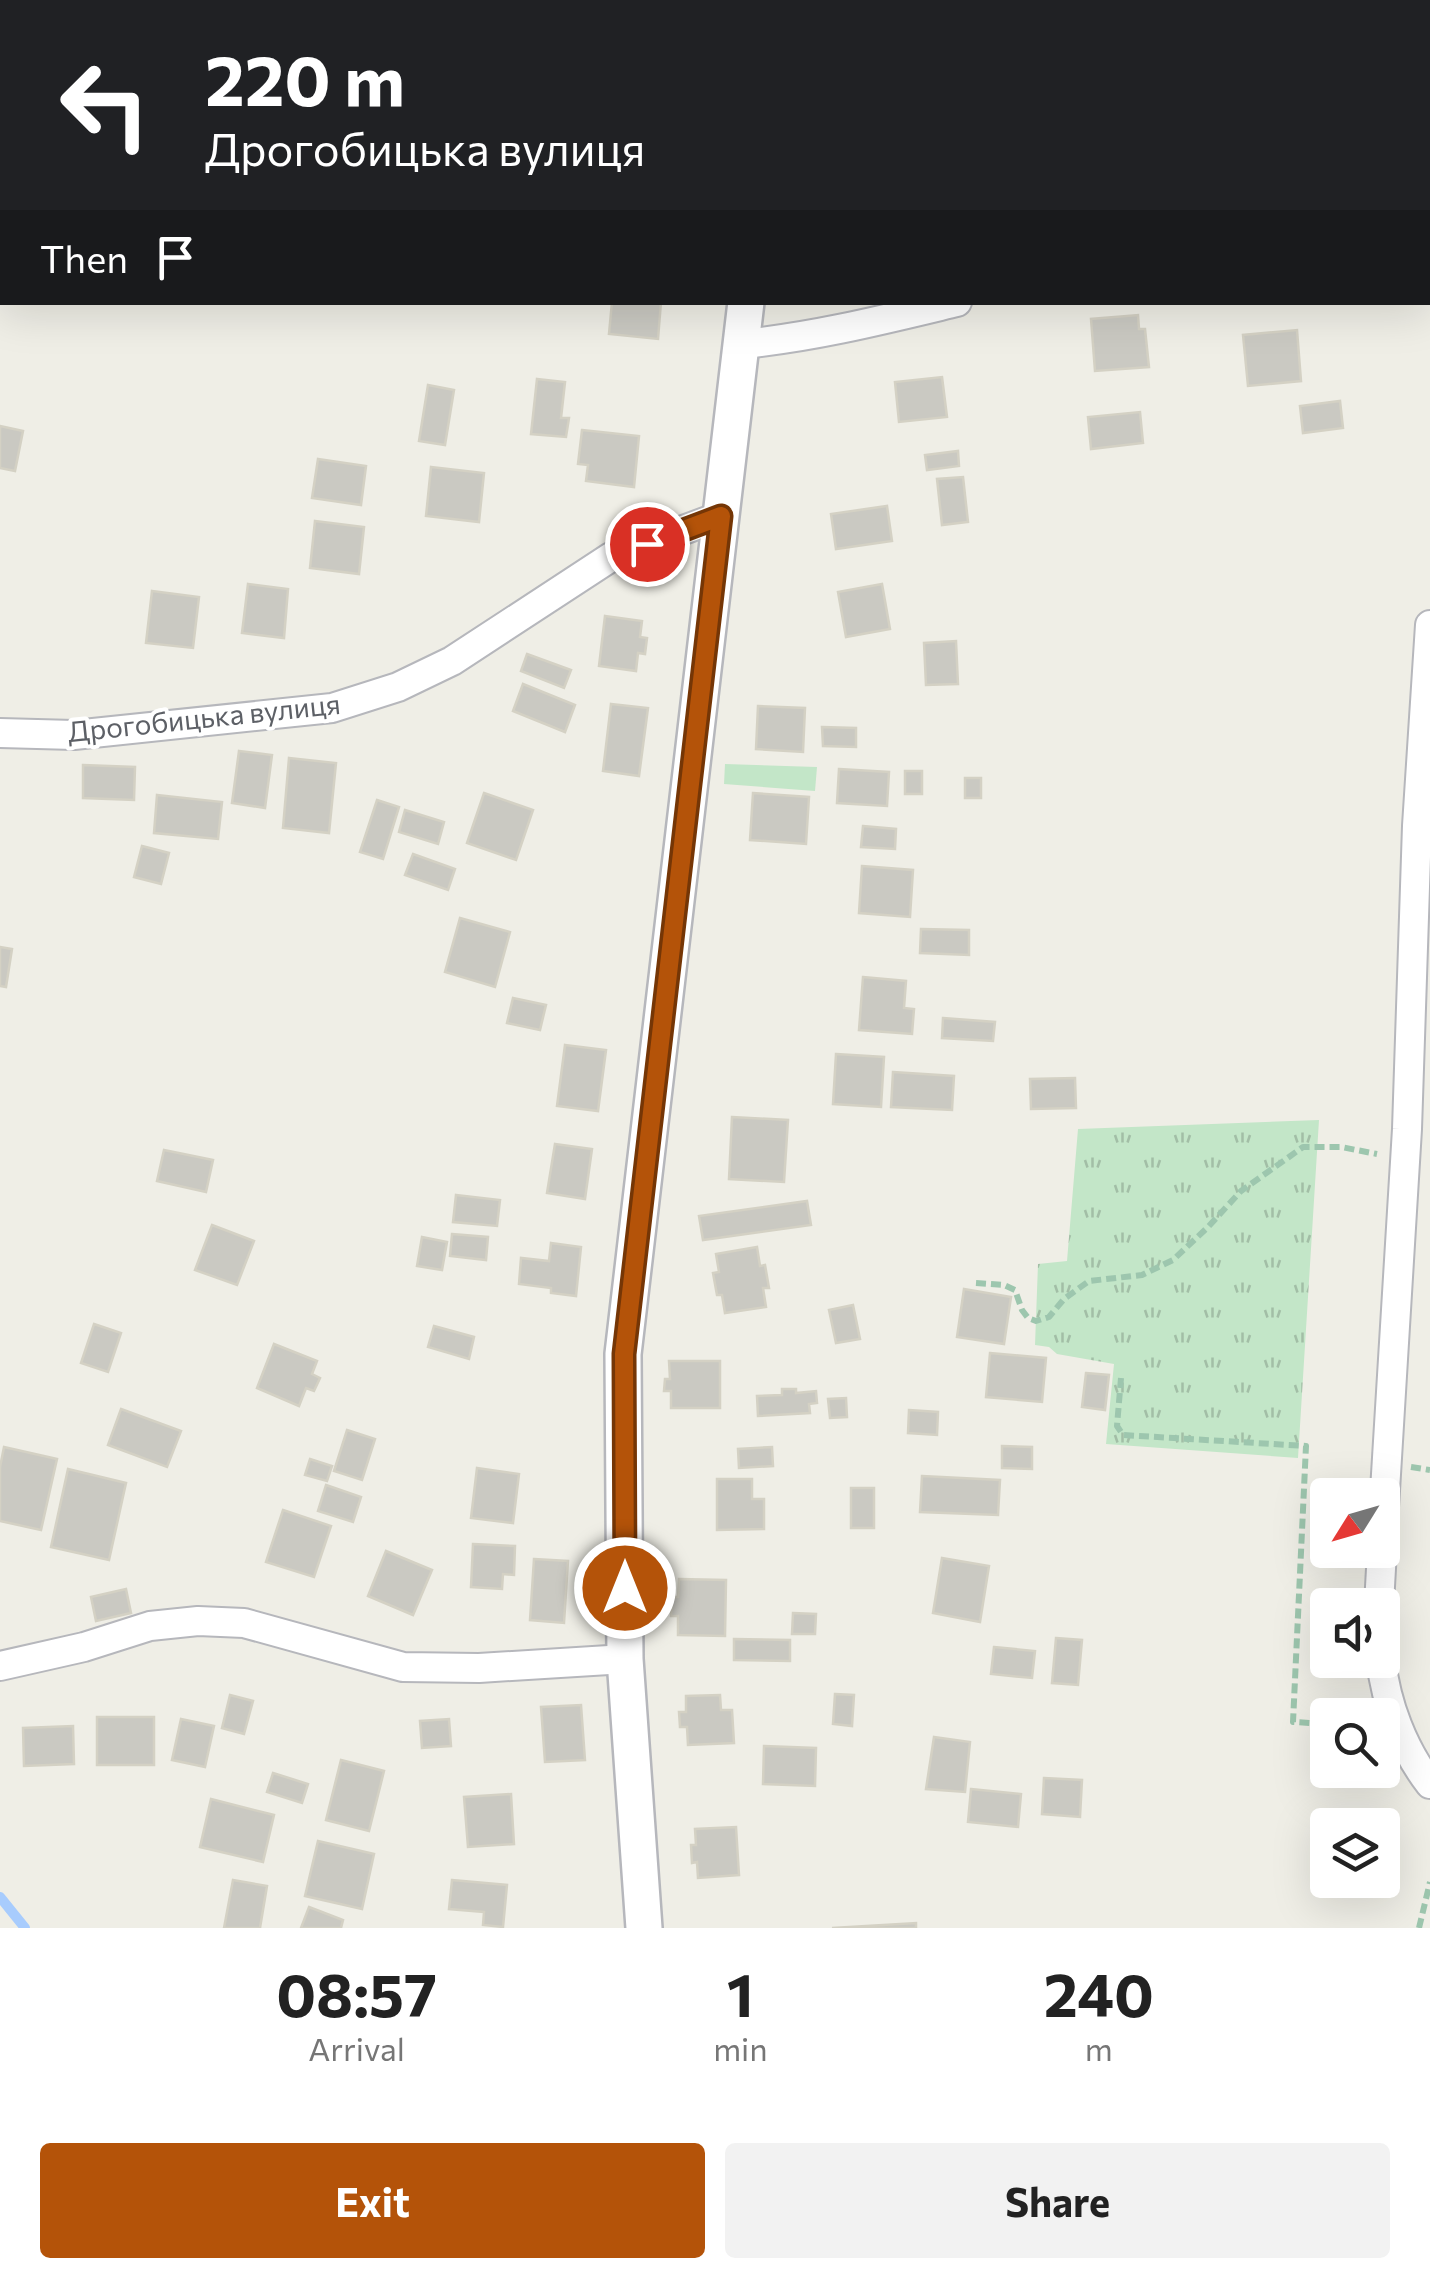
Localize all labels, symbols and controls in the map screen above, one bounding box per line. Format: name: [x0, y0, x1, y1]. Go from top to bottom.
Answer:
text: 220 m: [205, 35, 405, 120]
icon: left: [40, 40, 170, 170]
text: Дрогобицька вулиця: [205, 120, 645, 175]
icon: arrive: [148, 230, 203, 285]
text: Then: [40, 234, 128, 281]
pin: [605, 502, 690, 587]
icon: arrive: [620, 517, 675, 572]
street label: Дрогобицька вулиця: [66, 686, 342, 748]
north arrow: [1310, 1478, 1400, 1568]
map controls: [1310, 1478, 1400, 1898]
position arrow: [573, 1536, 677, 1640]
button: sound: [1310, 1588, 1400, 1678]
button: search: [1310, 1698, 1400, 1788]
button: layers: [1310, 1808, 1400, 1898]
text: 08:57: [276, 1956, 437, 2029]
text: 1: [727, 1956, 754, 2029]
text: 240: [1044, 1956, 1154, 2029]
text: Arrival: [308, 2028, 405, 2068]
text: min: [713, 2028, 768, 2068]
text: m: [1085, 2028, 1113, 2068]
button: Exit: [40, 2143, 705, 2258]
button: Share: [725, 2143, 1390, 2258]

